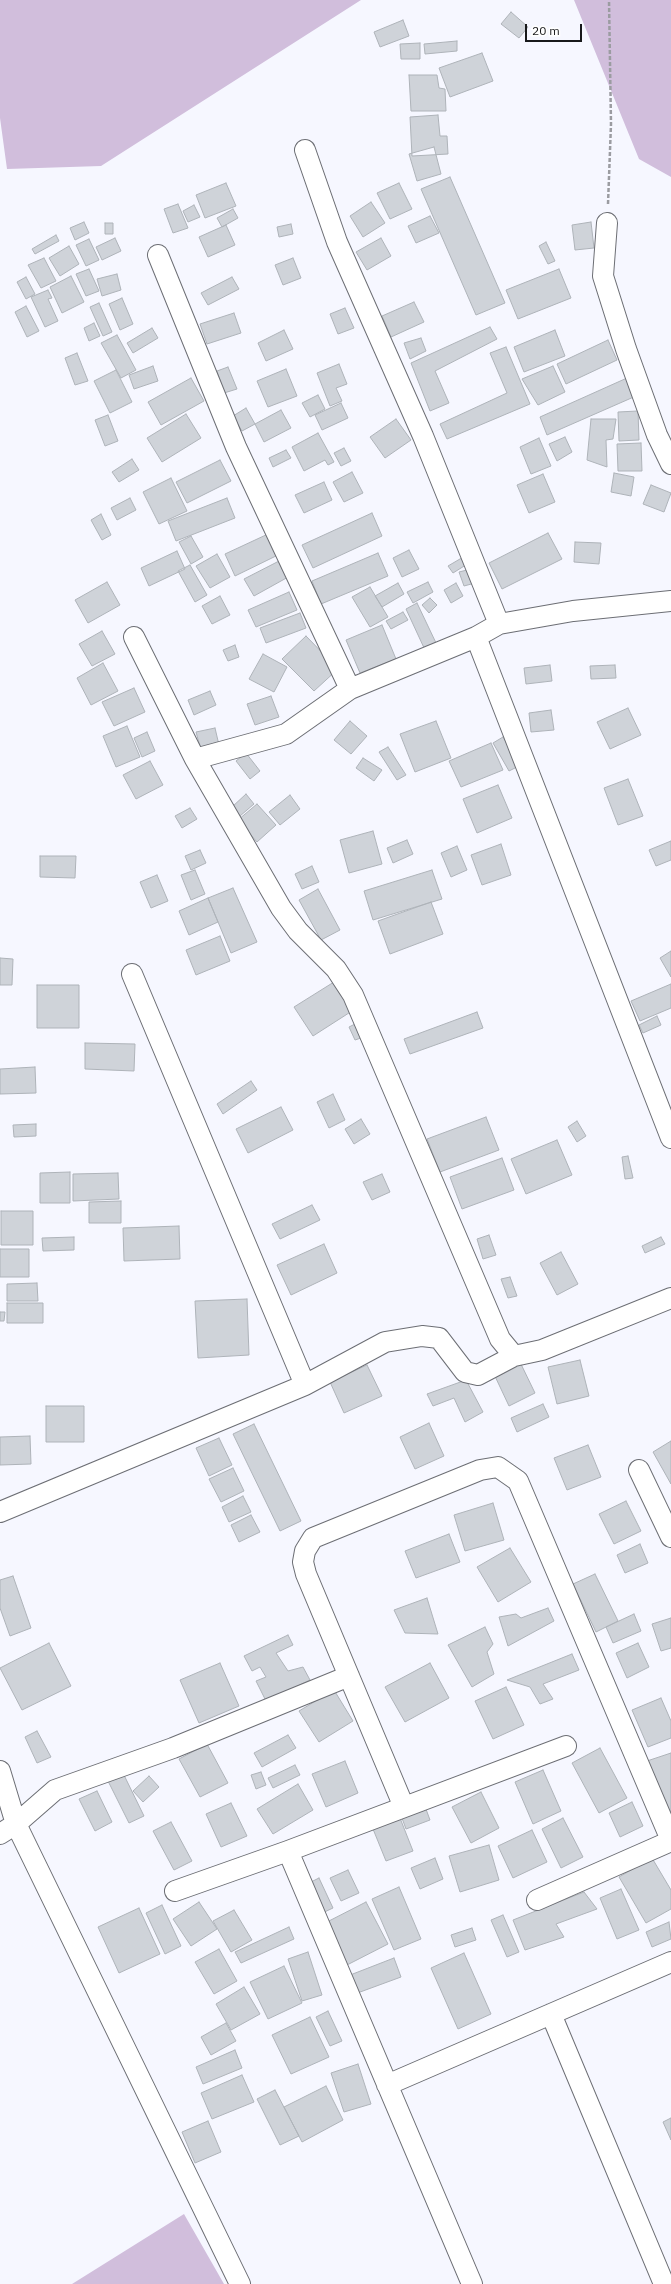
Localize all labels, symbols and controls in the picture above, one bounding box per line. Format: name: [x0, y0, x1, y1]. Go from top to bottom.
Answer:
scale bar: [527, 16, 584, 42]
text: 20 m: [532, 23, 560, 38]

